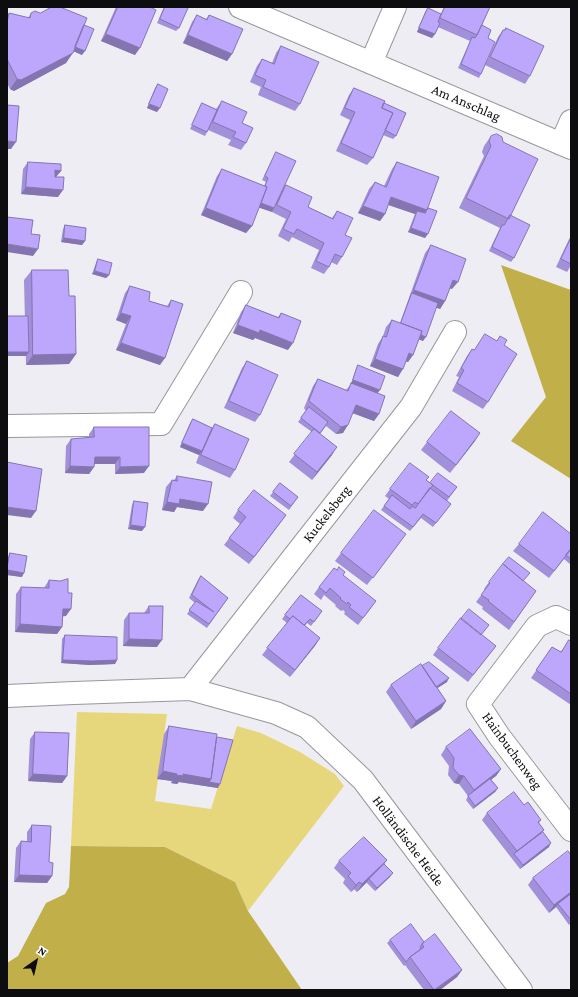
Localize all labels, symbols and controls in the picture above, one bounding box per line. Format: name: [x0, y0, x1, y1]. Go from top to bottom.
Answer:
street label: Am Anschlag: [429, 81, 503, 125]
street label: Kuckelsberg: [300, 482, 354, 546]
street label: Hainbuchenweg: [478, 709, 546, 793]
street label: Holländische Heide: [369, 793, 447, 889]
north arrow: [16, 941, 56, 981]
text: N: [36, 944, 49, 958]

